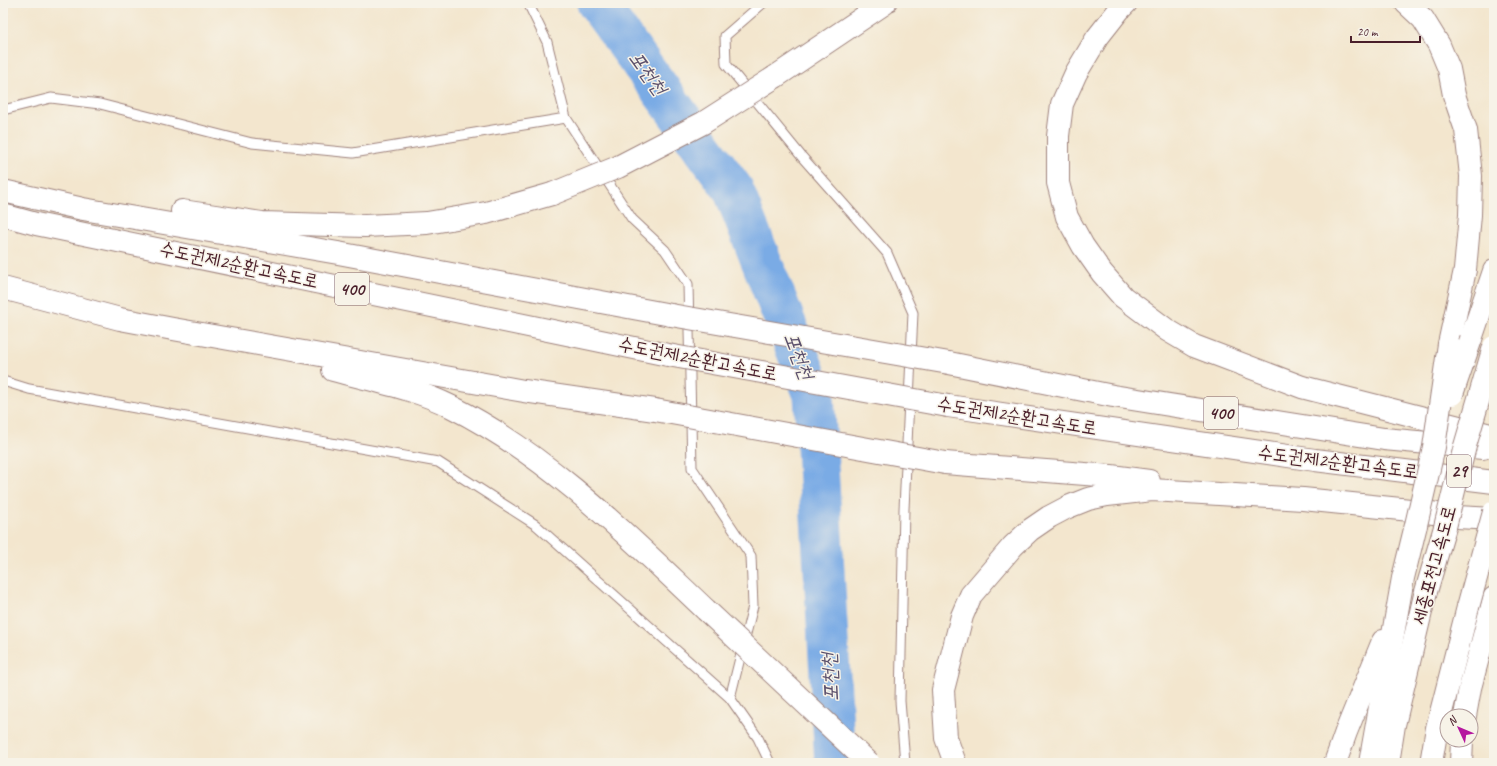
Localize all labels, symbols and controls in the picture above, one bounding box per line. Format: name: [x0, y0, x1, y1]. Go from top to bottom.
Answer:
scale bar: [1351, 18, 1420, 44]
text: 20 m: [1357, 24, 1379, 40]
water label: 포천천: [624, 46, 673, 101]
street label: 수도권제2순환고속도로: [158, 236, 320, 294]
road number: 400: [335, 273, 369, 305]
water label: 포천천: [779, 329, 820, 385]
street label: 수도권제2순환고속도로: [616, 332, 780, 386]
street label: 수도권제2순환고속도로: [935, 392, 1099, 440]
road number: 400: [1204, 397, 1238, 429]
street label: 수도권제2순환고속도로: [1256, 440, 1420, 484]
road number: 29: [1447, 455, 1471, 487]
street label: 세종포천고속도로: [1407, 503, 1461, 627]
water label: 포천천: [816, 650, 844, 702]
north arrow: [1439, 708, 1479, 748]
text: N: [1444, 712, 1461, 728]

